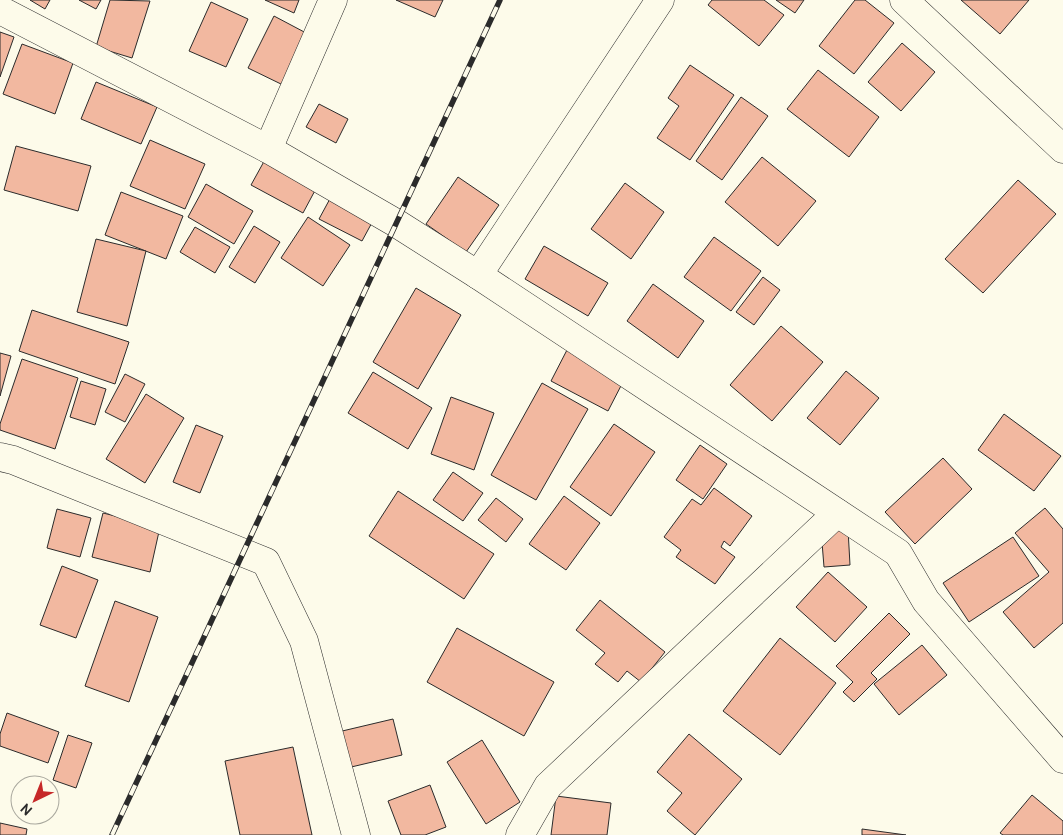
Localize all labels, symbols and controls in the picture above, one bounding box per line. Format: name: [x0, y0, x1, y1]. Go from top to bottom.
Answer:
north arrow: [10, 775, 60, 825]
text: N: [16, 800, 36, 819]

